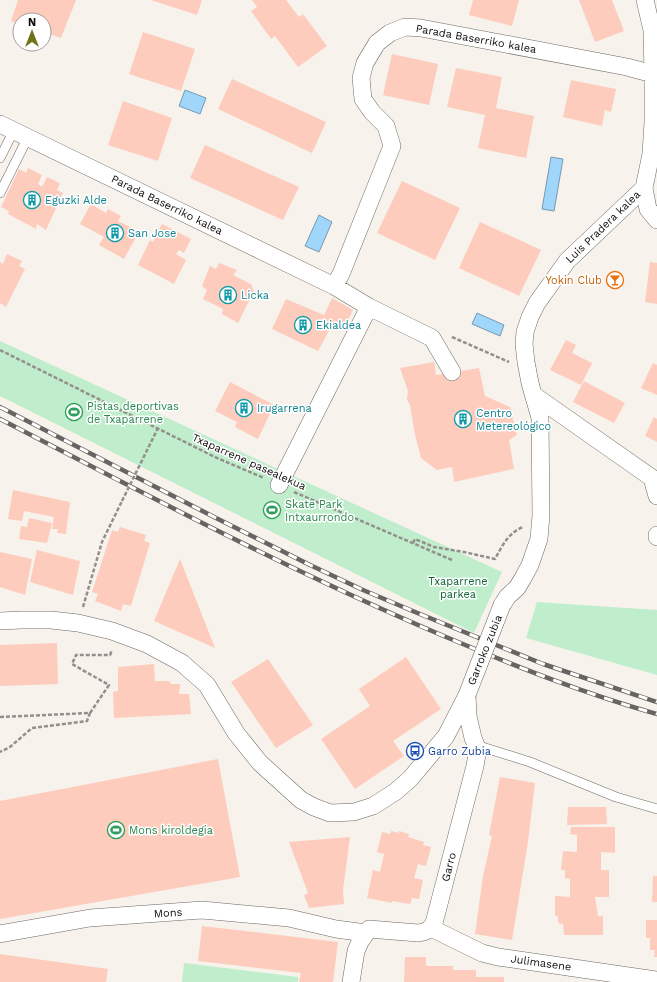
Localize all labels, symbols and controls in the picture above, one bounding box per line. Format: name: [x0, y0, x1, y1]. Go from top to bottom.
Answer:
north arrow: [12, 12, 52, 52]
text: N: [28, 16, 36, 29]
street label: Parada Baserriko kalea: [415, 22, 537, 56]
street label: Parada Baserriko kalea: [109, 172, 225, 238]
street label: Luis Pradera kalea: [563, 188, 643, 266]
building icon: Eguzki Alde: [22, 190, 42, 210]
place label: Eguzki Alde: [45, 194, 107, 207]
building icon: San Jose: [105, 223, 125, 243]
place label: San Jose: [128, 227, 176, 240]
bar icon: Yokin Club: [605, 270, 625, 290]
place label: Yokin Club: [546, 274, 602, 287]
building icon: Licka: [218, 285, 238, 305]
place label: Licka: [241, 289, 269, 302]
building icon: Ekialdea: [293, 315, 313, 335]
place label: Ekialdea: [316, 319, 361, 332]
building icon: Irugarrena: [234, 398, 254, 418]
place label: Pistas deportivas de Txaparrene: [87, 400, 179, 426]
sports icon: Pistas deportivas de Txaparrene: [64, 402, 84, 422]
place label: Irugarrena: [257, 402, 312, 415]
place label: Centro Metereológico: [476, 407, 551, 433]
building icon: Centro Metereológico: [453, 409, 473, 429]
street label: Txaparrene pasealekua: [190, 431, 308, 493]
place label: Skate Park Intxaurrondo: [285, 498, 354, 524]
sports icon: Skate Park Intxaurrondo: [262, 500, 282, 520]
park label: Txaparrene parkea: [428, 575, 488, 601]
street label: Garroko zubia: [465, 613, 505, 687]
bus stop icon: Garro Zubia: [405, 741, 425, 761]
place label: Garro Zubia: [428, 745, 491, 758]
sports icon: Mons kiroldegia: [106, 820, 126, 840]
place label: Mons kiroldegia: [129, 824, 213, 837]
street label: Garro: [439, 851, 459, 883]
street label: Mons: [153, 906, 183, 920]
street label: Julimasene: [510, 952, 572, 974]

